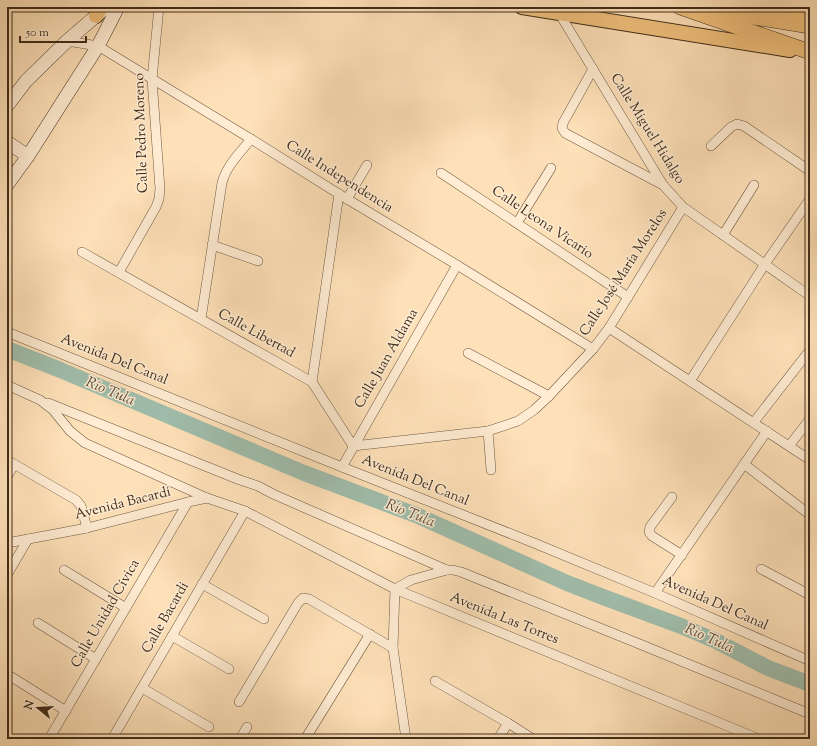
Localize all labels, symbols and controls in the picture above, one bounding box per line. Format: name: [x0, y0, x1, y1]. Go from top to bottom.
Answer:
scale bar: [20, 18, 86, 44]
text: 50 m: [25, 24, 49, 42]
street label: Calle Miguel Hidalgo: [605, 70, 689, 189]
street label: Calle Pedro Moreno: [130, 72, 154, 193]
street label: Calle Independencia: [281, 136, 397, 218]
street label: Calle Leona Vicario: [487, 181, 597, 265]
street label: Calle José María Morelos: [575, 205, 673, 341]
street label: Calle Libertad: [214, 305, 298, 363]
street label: Calle Juan Aldama: [350, 305, 424, 413]
street label: Avenida Del Canal: [57, 329, 171, 391]
water label: Río Tula: [82, 372, 138, 412]
street label: Avenida Del Canal: [358, 450, 472, 512]
street label: Avenida Bacardí: [73, 482, 173, 526]
water label: Río Tula: [382, 495, 438, 533]
street label: Calle Unidad Cívica: [67, 556, 146, 672]
street label: Avenida Del Canal: [659, 572, 771, 636]
street label: Calle Bacardi: [137, 579, 195, 657]
street label: Avenida Las Torres: [447, 588, 561, 650]
water label: Río Tula: [681, 619, 737, 659]
north arrow: [18, 688, 58, 728]
text: N: [20, 698, 38, 713]

